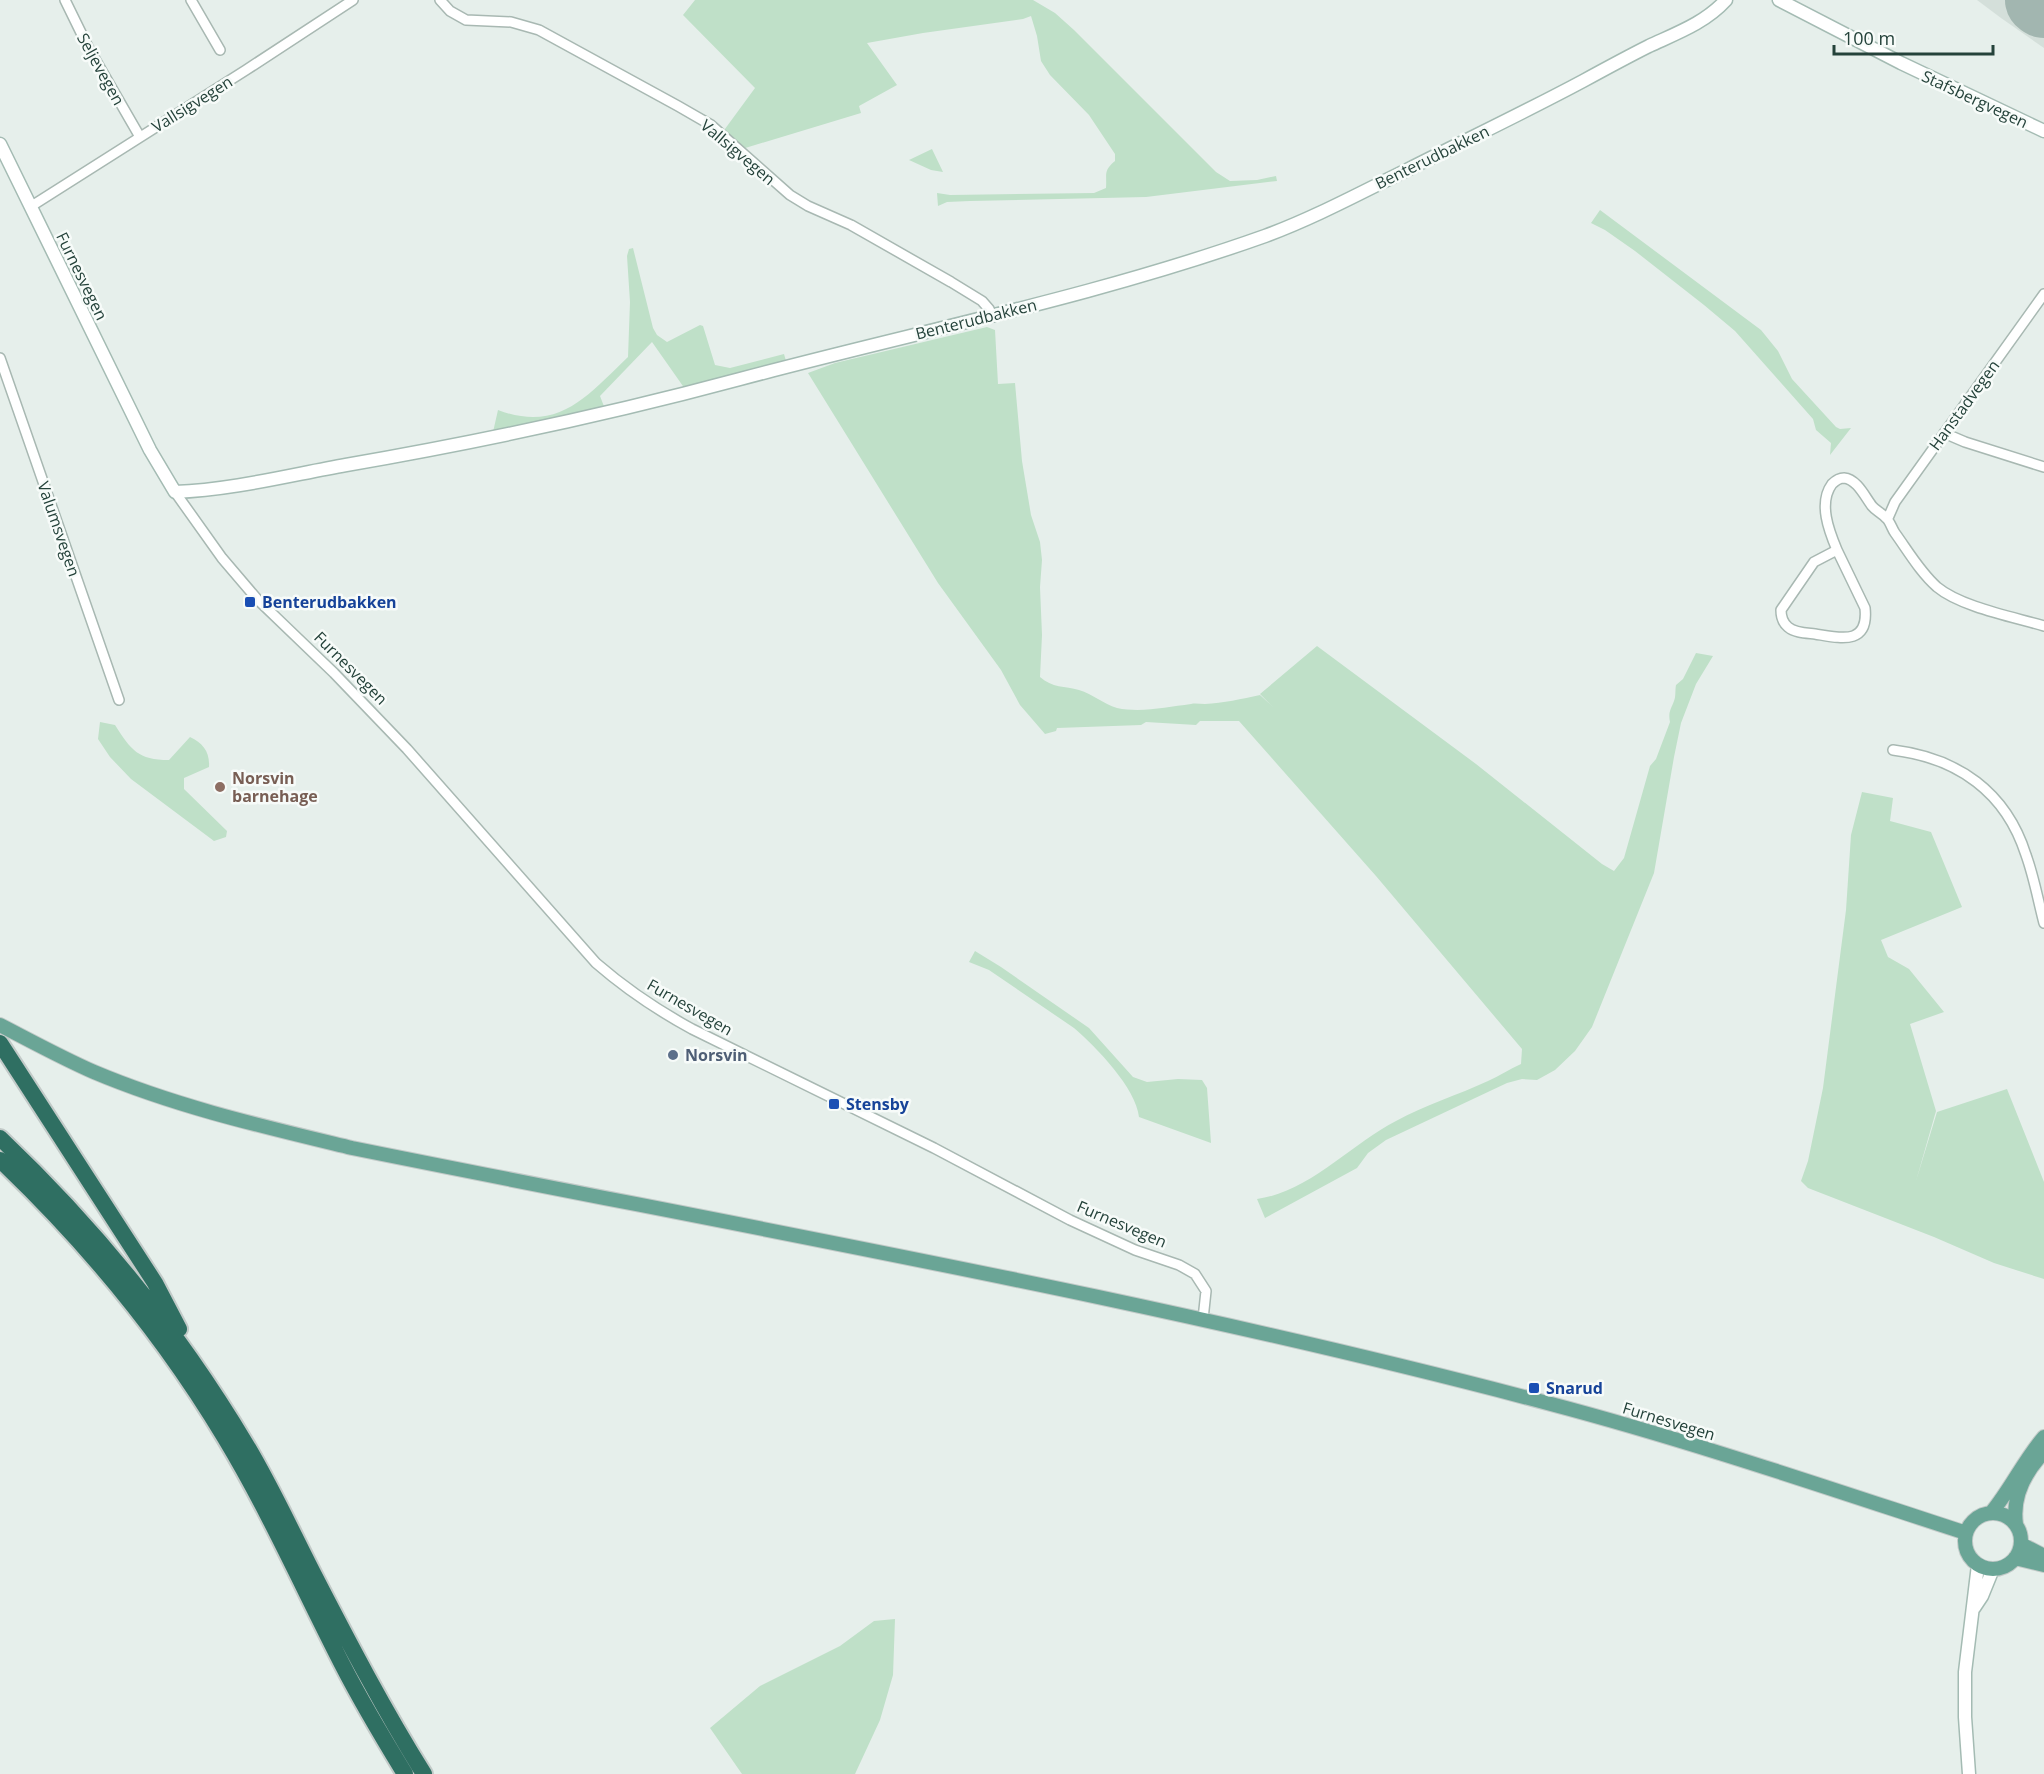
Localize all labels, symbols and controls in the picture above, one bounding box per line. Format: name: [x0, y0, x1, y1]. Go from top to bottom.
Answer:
scale bar: [1834, 18, 1993, 56]
text: 100 m: [1843, 26, 1895, 50]
street label: Seljevegen: [72, 29, 130, 109]
street label: Stafsbergvegen: [1918, 65, 2032, 133]
street label: Vallsigvegen: [147, 70, 237, 138]
street label: Vallsigvegen: [696, 114, 780, 190]
street label: Benterudbakken: [1371, 120, 1493, 194]
street label: Furnesvegen: [51, 228, 113, 324]
street label: Benterudbakken: [913, 293, 1039, 345]
street label: Hanstadvegen: [1924, 355, 2004, 455]
street label: Valumsvegen: [32, 479, 86, 579]
place label: Benterudbakken: [262, 591, 397, 613]
marker: Benterudbakken: [243, 595, 257, 609]
street label: Furnesvegen: [309, 626, 393, 710]
place label: Norsvin barnehage: [232, 767, 318, 807]
marker: Norsvin barnehage: [213, 780, 227, 794]
street label: Furnesvegen: [643, 974, 737, 1040]
place label: Norsvin: [685, 1044, 748, 1066]
marker: Norsvin: [666, 1048, 680, 1062]
place label: Stensby: [846, 1093, 910, 1115]
marker: Stensby: [827, 1097, 841, 1111]
street label: Furnesvegen: [1074, 1195, 1170, 1253]
place label: Snarud: [1546, 1377, 1603, 1399]
marker: Snarud: [1527, 1381, 1541, 1395]
street label: Furnesvegen: [1620, 1397, 1718, 1445]

